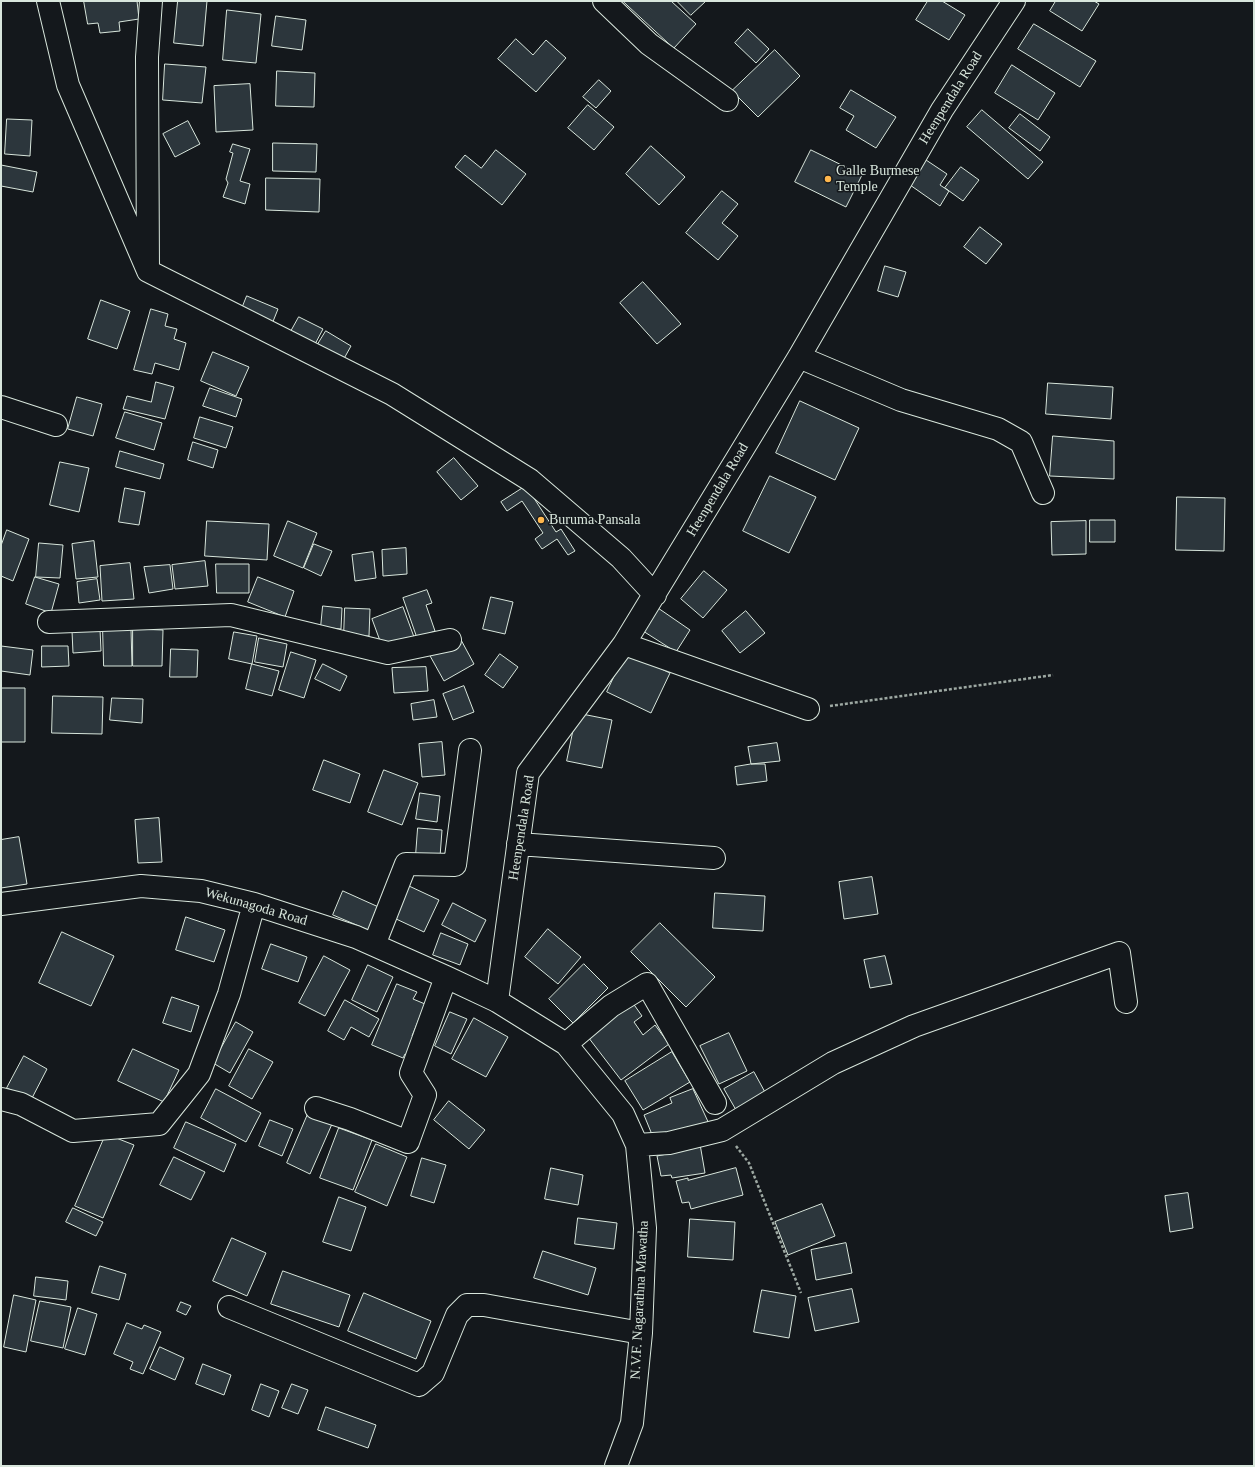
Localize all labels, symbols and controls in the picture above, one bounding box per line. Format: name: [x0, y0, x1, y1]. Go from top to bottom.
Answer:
street label: Heenpendala Road: [916, 49, 986, 147]
place label: Galle Burmese Temple: [836, 163, 920, 196]
marker: Galle Burmese Temple: [823, 174, 833, 184]
street label: Heenpendala Road: [683, 440, 753, 540]
place label: Buruma Pansala: [549, 512, 640, 528]
marker: Buruma Pansala: [536, 515, 546, 525]
street label: Heenpendala Road: [505, 774, 539, 882]
street label: Wekunagoda Road: [203, 884, 309, 930]
street label: N.V.F. Nagarathna Mawatha: [627, 1220, 653, 1380]

